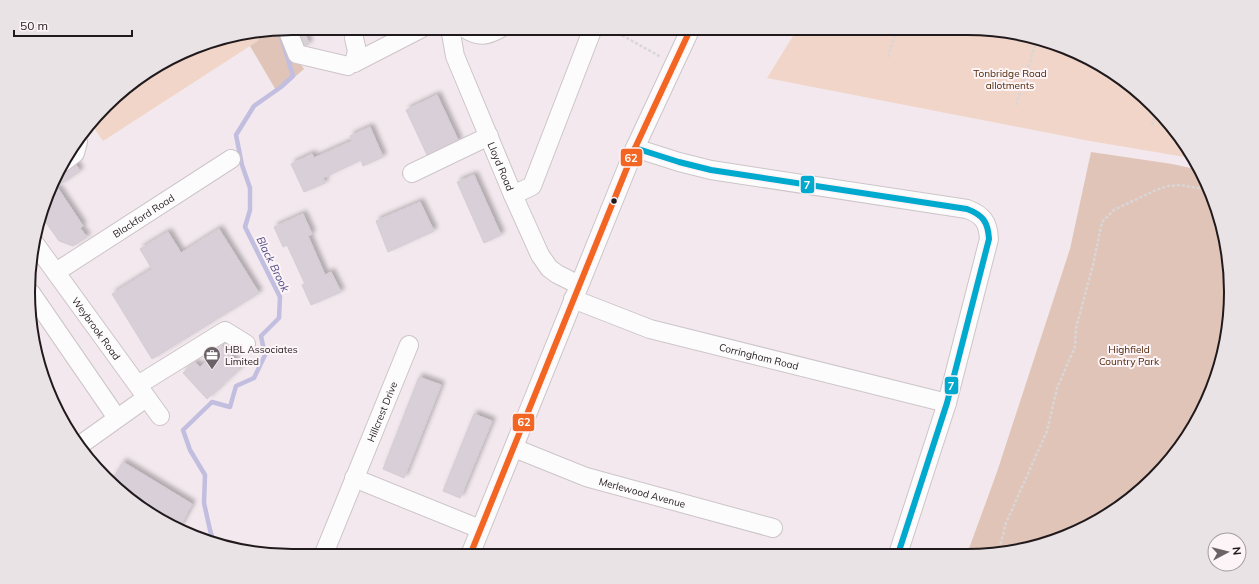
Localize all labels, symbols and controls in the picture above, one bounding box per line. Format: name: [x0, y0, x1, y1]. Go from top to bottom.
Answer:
scale bar: [14, 12, 132, 38]
text: 50 m: [20, 18, 48, 33]
park label: Tonbridge Road allotments: [973, 67, 1047, 92]
street label: Lloyd Road: [485, 140, 517, 193]
line badge: 62: [620, 148, 643, 167]
text: 62: [624, 151, 638, 165]
line badge: 7: [800, 175, 815, 194]
text: 7: [804, 178, 811, 192]
street label: Blackford Road: [110, 191, 177, 240]
unlabelled marker: [609, 196, 619, 206]
water label: Black Brook: [253, 234, 293, 294]
street label: Weybrook Road: [69, 294, 124, 362]
street label: Corringham Road: [718, 340, 800, 372]
place label: HBL Associates Limited: [225, 343, 298, 368]
park label: Highfield Country Park: [1099, 343, 1160, 368]
office icon: HBL Associates Limited: [202, 345, 222, 370]
line badge: 7: [944, 376, 959, 395]
street label: Hillcrest Drive: [364, 379, 400, 444]
text: 7: [948, 379, 955, 393]
line badge: 62: [512, 413, 535, 432]
text: 62: [517, 415, 531, 429]
street label: Merlewood Avenue: [598, 474, 687, 510]
north arrow: [1207, 532, 1247, 572]
text: N: [1229, 546, 1244, 556]

